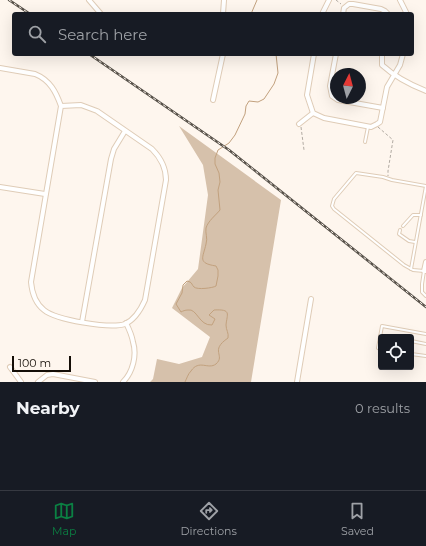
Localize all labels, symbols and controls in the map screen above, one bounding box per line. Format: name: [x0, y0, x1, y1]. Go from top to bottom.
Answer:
search box: [12, 12, 414, 56]
icon: search: [26, 23, 48, 45]
text: Search here: [58, 25, 147, 44]
north arrow: [330, 68, 366, 104]
map controls: [378, 334, 414, 370]
button: locate: [378, 334, 414, 370]
scale bar: [12, 354, 71, 373]
text: 100 m: [18, 356, 51, 370]
text: Nearby: [16, 398, 80, 418]
text: 0 results: [355, 400, 410, 416]
tab: Map: [52, 500, 76, 538]
tab: Directions: [181, 500, 237, 538]
tab: Saved: [341, 500, 374, 538]

